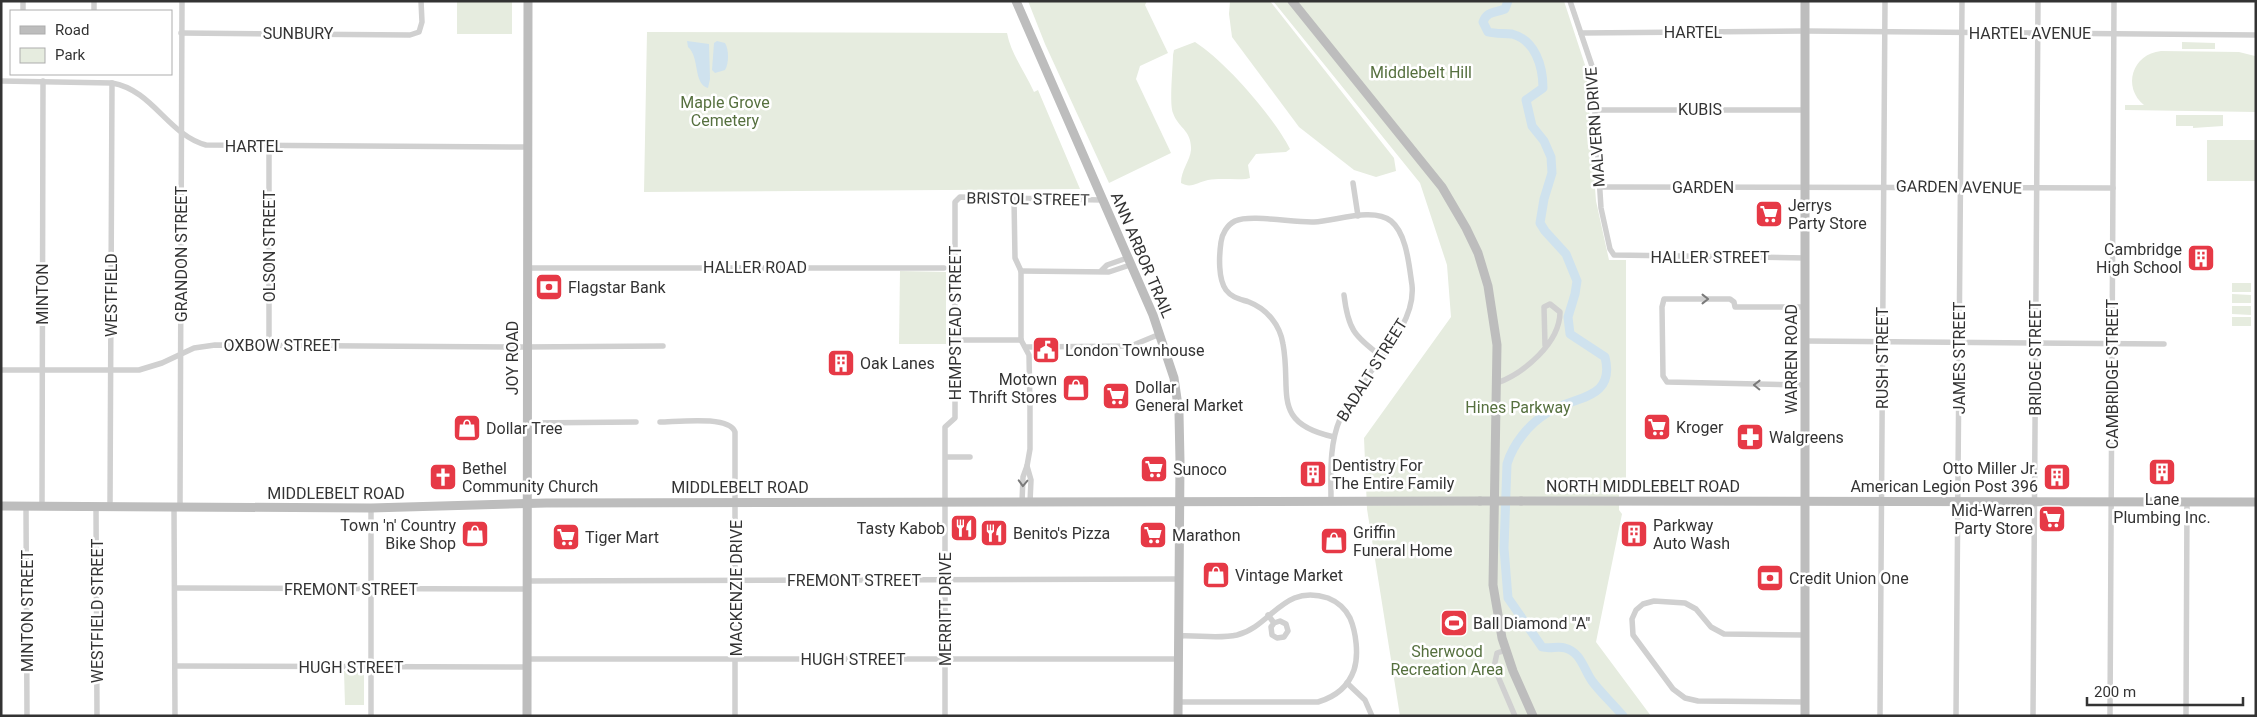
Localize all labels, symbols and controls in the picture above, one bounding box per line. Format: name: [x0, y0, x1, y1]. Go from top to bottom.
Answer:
legend: [10, 10, 172, 75]
text: Road: [55, 21, 89, 39]
street label: HARTEL: [1664, 23, 1723, 42]
street label: SUNBURY: [263, 24, 334, 43]
street label: HARTEL AVENUE: [1969, 24, 2091, 43]
text: Park: [55, 46, 86, 64]
park label: Middlebelt Hill: [1370, 63, 1472, 82]
street label: MALVERN DRIVE: [1581, 66, 1609, 188]
park label: Maple Grove Cemetery: [680, 93, 770, 130]
street label: KUBIS: [1678, 100, 1722, 119]
street label: HARTEL: [225, 137, 284, 156]
street label: GARDEN AVENUE: [1896, 176, 2022, 198]
street label: GARDEN: [1672, 178, 1734, 197]
street label: GRANDON STREET: [172, 185, 191, 322]
street label: BRISTOL STREET: [966, 188, 1090, 210]
street label: OLSON STREET: [260, 189, 279, 302]
street label: ANN ARBOR TRAIL: [1107, 189, 1177, 321]
place label: Jerrys Party Store: [1788, 196, 1867, 233]
supermarket icon: Jerrys Party Store: [1754, 199, 1784, 229]
place label: Cambridge High School: [2096, 240, 2182, 277]
building icon: Cambridge High School: [2186, 243, 2216, 273]
street label: HEMPSTEAD STREET: [946, 245, 965, 400]
street label: HALLER STREET: [1651, 248, 1770, 267]
street label: WESTFIELD: [102, 253, 121, 337]
street label: HALLER ROAD: [703, 258, 807, 277]
street label: MINTON: [33, 263, 52, 325]
bank icon: Flagstar Bank: [534, 272, 564, 302]
place label: Flagstar Bank: [568, 278, 667, 297]
one-way arrow: [1702, 294, 1709, 304]
street label: CAMBRIDGE STREET: [2103, 298, 2122, 449]
street label: BRIDGE STREET: [2026, 300, 2045, 416]
street label: JAMES STREET: [1950, 301, 1969, 414]
street label: WARREN ROAD: [1782, 304, 1801, 414]
street label: RUSH STREET: [1873, 307, 1892, 409]
street label: BADALT STREET: [1333, 315, 1411, 425]
street label: JOY ROAD: [503, 321, 522, 395]
public building icon: London Townhouse: [1031, 335, 1061, 365]
street label: OXBOW STREET: [224, 336, 341, 355]
place label: London Townhouse: [1065, 341, 1204, 360]
building icon: Oak Lanes: [826, 348, 856, 378]
place label: Oak Lanes: [860, 354, 935, 373]
place label: Motown Thrift Stores: [969, 370, 1057, 407]
shop icon: Motown Thrift Stores: [1061, 373, 1091, 403]
place label: Dollar General Market: [1135, 378, 1243, 415]
one-way arrow: [1753, 379, 1761, 390]
supermarket icon: Dollar General Market: [1101, 381, 1131, 411]
park label: Hines Parkway: [1465, 398, 1571, 417]
supermarket icon: Kroger: [1642, 412, 1672, 442]
shop icon: Dollar Tree: [452, 413, 482, 443]
place label: Kroger: [1676, 418, 1724, 437]
place label: Dollar Tree: [486, 419, 562, 438]
pharmacy icon: Walgreens: [1735, 422, 1765, 452]
place label: Walgreens: [1769, 428, 1844, 447]
supermarket icon: Sunoco: [1139, 454, 1169, 484]
place label: Dentistry For The Entire Family: [1332, 456, 1455, 493]
building icon: Lane Plumbing Inc.: [2147, 457, 2177, 487]
place label: Bethel Community Church: [462, 459, 598, 496]
building icon: Dentistry For The Entire Family: [1298, 459, 1328, 489]
place label: Otto Miller Jr. American Legion Post 396: [1850, 459, 2038, 496]
place label: Sunoco: [1173, 460, 1227, 479]
church icon: Bethel Community Church: [428, 462, 458, 492]
building icon: Otto Miller Jr. American Legion Post 396: [2042, 462, 2072, 492]
street label: NORTH MIDDLEBELT ROAD: [1546, 477, 1740, 496]
street label: MIDDLEBELT ROAD: [671, 478, 809, 497]
one-way arrow: [1017, 480, 1028, 488]
street label: MIDDLEBELT ROAD: [267, 484, 405, 503]
place label: Lane Plumbing Inc.: [2113, 490, 2211, 527]
place label: Mid-Warren Party Store: [1951, 501, 2033, 538]
supermarket icon: Mid-Warren Party Store: [2037, 504, 2067, 534]
restaurant icon: Tasty Kabob: [949, 513, 979, 543]
place label: Town 'n' Country Bike Shop: [340, 516, 456, 553]
place label: Parkway Auto Wash: [1653, 516, 1730, 553]
restaurant icon: Benito's Pizza: [979, 518, 1009, 548]
shop icon: Town 'n' Country Bike Shop: [460, 519, 490, 549]
place label: Tasty Kabob: [857, 519, 945, 538]
building icon: Parkway Auto Wash: [1619, 519, 1649, 549]
street label: MACKENZIE DRIVE: [727, 520, 746, 656]
supermarket icon: Marathon: [1138, 520, 1168, 550]
supermarket icon: Tiger Mart: [551, 522, 581, 552]
place label: Griffin Funeral Home: [1353, 523, 1453, 560]
place label: Benito's Pizza: [1013, 524, 1110, 543]
place label: Marathon: [1172, 526, 1241, 545]
shop icon: Griffin Funeral Home: [1319, 526, 1349, 556]
place label: Tiger Mart: [585, 528, 659, 547]
street label: WESTFIELD STREET: [88, 538, 107, 683]
street label: MINTON STREET: [18, 550, 37, 672]
street label: MERRITT DRIVE: [936, 552, 955, 666]
shop icon: Vintage Market: [1201, 560, 1231, 590]
bank icon: Credit Union One: [1755, 563, 1785, 593]
place label: Vintage Market: [1235, 566, 1343, 585]
place label: Credit Union One: [1789, 569, 1909, 588]
street label: FREMONT STREET: [787, 571, 921, 590]
street label: FREMONT STREET: [284, 580, 418, 599]
sports icon: Ball Diamond "A": [1439, 608, 1469, 638]
place label: Ball Diamond "A": [1473, 614, 1590, 633]
park label: Sherwood Recreation Area: [1390, 642, 1504, 679]
street label: HUGH STREET: [801, 650, 906, 669]
street label: HUGH STREET: [299, 658, 404, 677]
scale bar: [2087, 674, 2243, 706]
text: 200 m: [2094, 683, 2136, 701]

